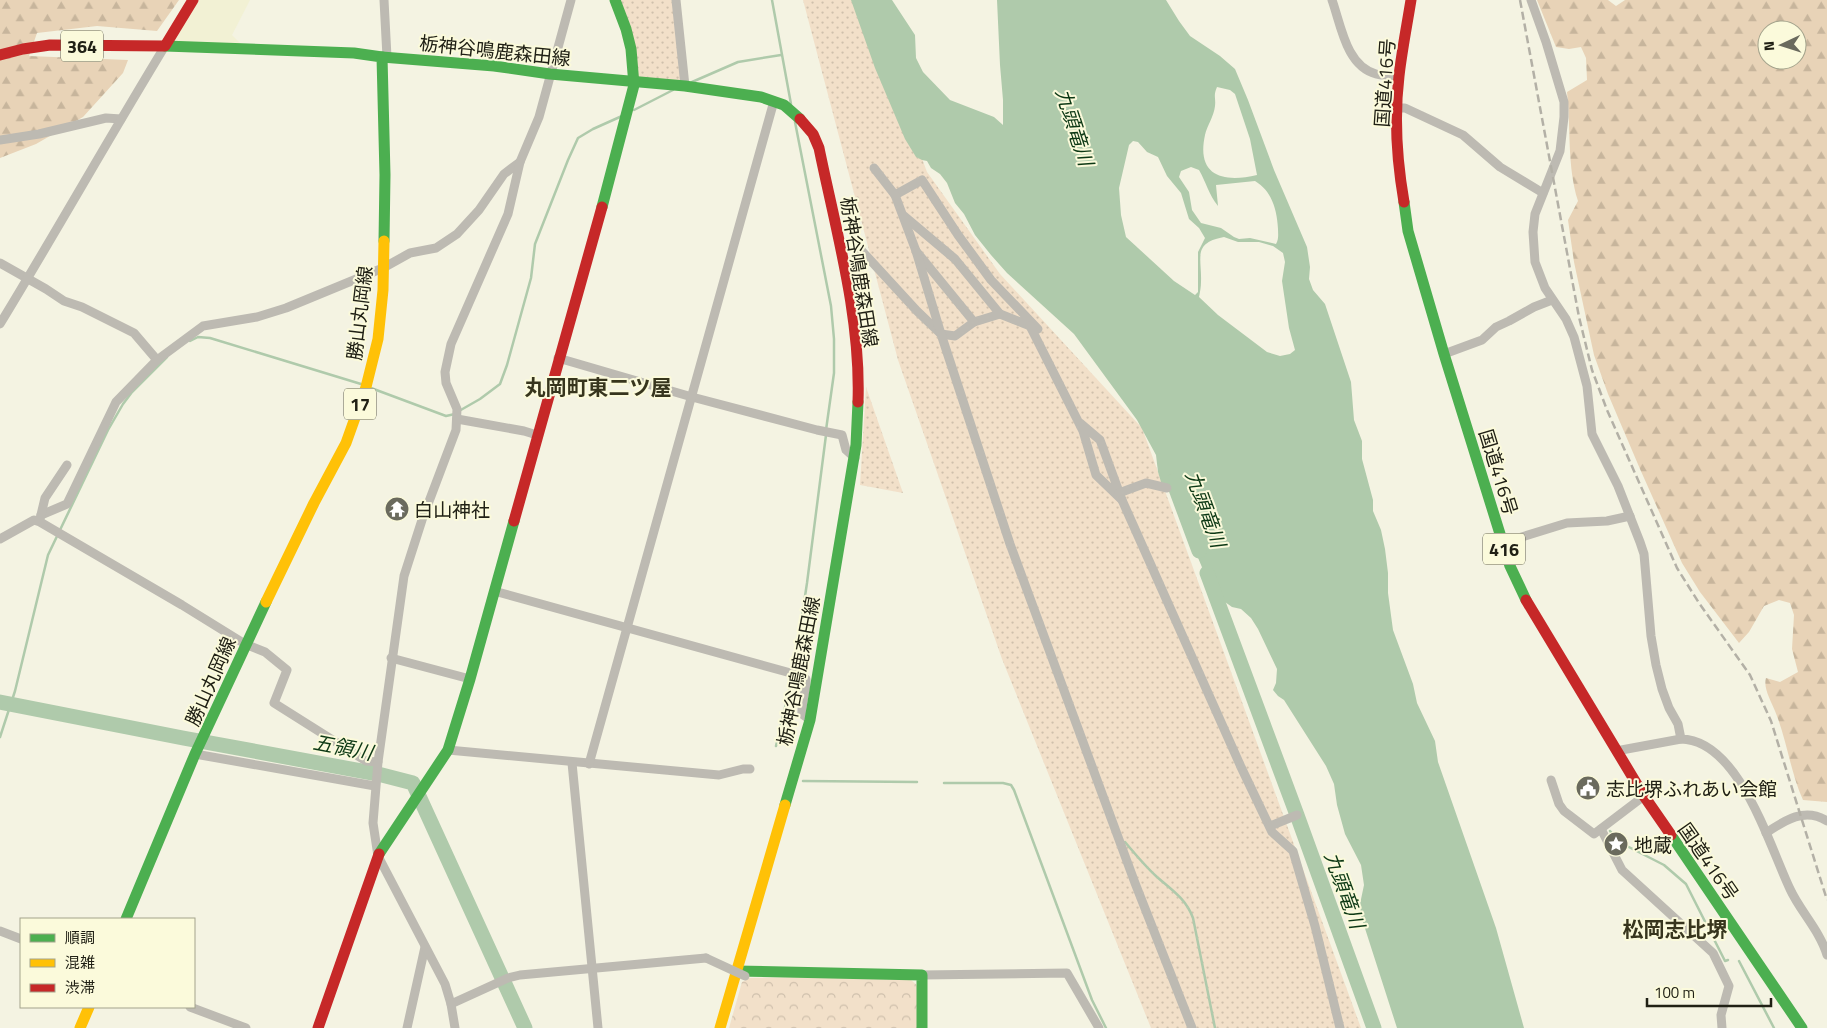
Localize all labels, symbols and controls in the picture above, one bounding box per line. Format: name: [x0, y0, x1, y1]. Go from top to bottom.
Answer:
north arrow: [1757, 20, 1807, 70]
street label: 栃神谷鳴鹿森田線: [418, 28, 572, 72]
road number: 364: [61, 30, 103, 61]
street label: 国道416号: [1366, 38, 1402, 128]
text: N: [1758, 40, 1779, 52]
water label: 九頭竜川: [1048, 84, 1103, 172]
street label: 栃神谷鳴鹿森田線: [834, 195, 886, 349]
street label: 勝山丸岡線: [339, 264, 379, 362]
district label: 丸岡町東二ツ屋: [525, 371, 672, 403]
road number: 17: [344, 388, 376, 419]
street label: 国道416号: [1472, 425, 1526, 519]
water label: 九頭竜川: [1178, 466, 1235, 554]
place label: 白山神社: [414, 495, 490, 524]
temple icon: 白山神社: [384, 496, 410, 522]
road number: 416: [1483, 534, 1525, 564]
street label: 栃神谷鳴鹿森田線: [769, 594, 827, 748]
street label: 勝山丸岡線: [177, 632, 243, 730]
water label: 五領川: [311, 726, 377, 768]
place label: 志比堺ふれあい会館: [1606, 774, 1777, 803]
public building icon: 志比堺ふれあい会館: [1575, 775, 1601, 801]
street label: 国道416号: [1672, 816, 1746, 906]
place label: 地蔵: [1634, 830, 1672, 859]
place icon: 地蔵: [1603, 831, 1629, 857]
water label: 九頭竜川: [1317, 847, 1374, 935]
district label: 松岡志比堺: [1623, 913, 1728, 945]
legend: [20, 918, 195, 1008]
text: 順調: [65, 926, 95, 949]
text: 混雑: [65, 951, 95, 974]
text: 渋滞: [65, 976, 95, 999]
scale bar: [1647, 976, 1771, 1008]
text: 100 m: [1654, 981, 1695, 1004]

